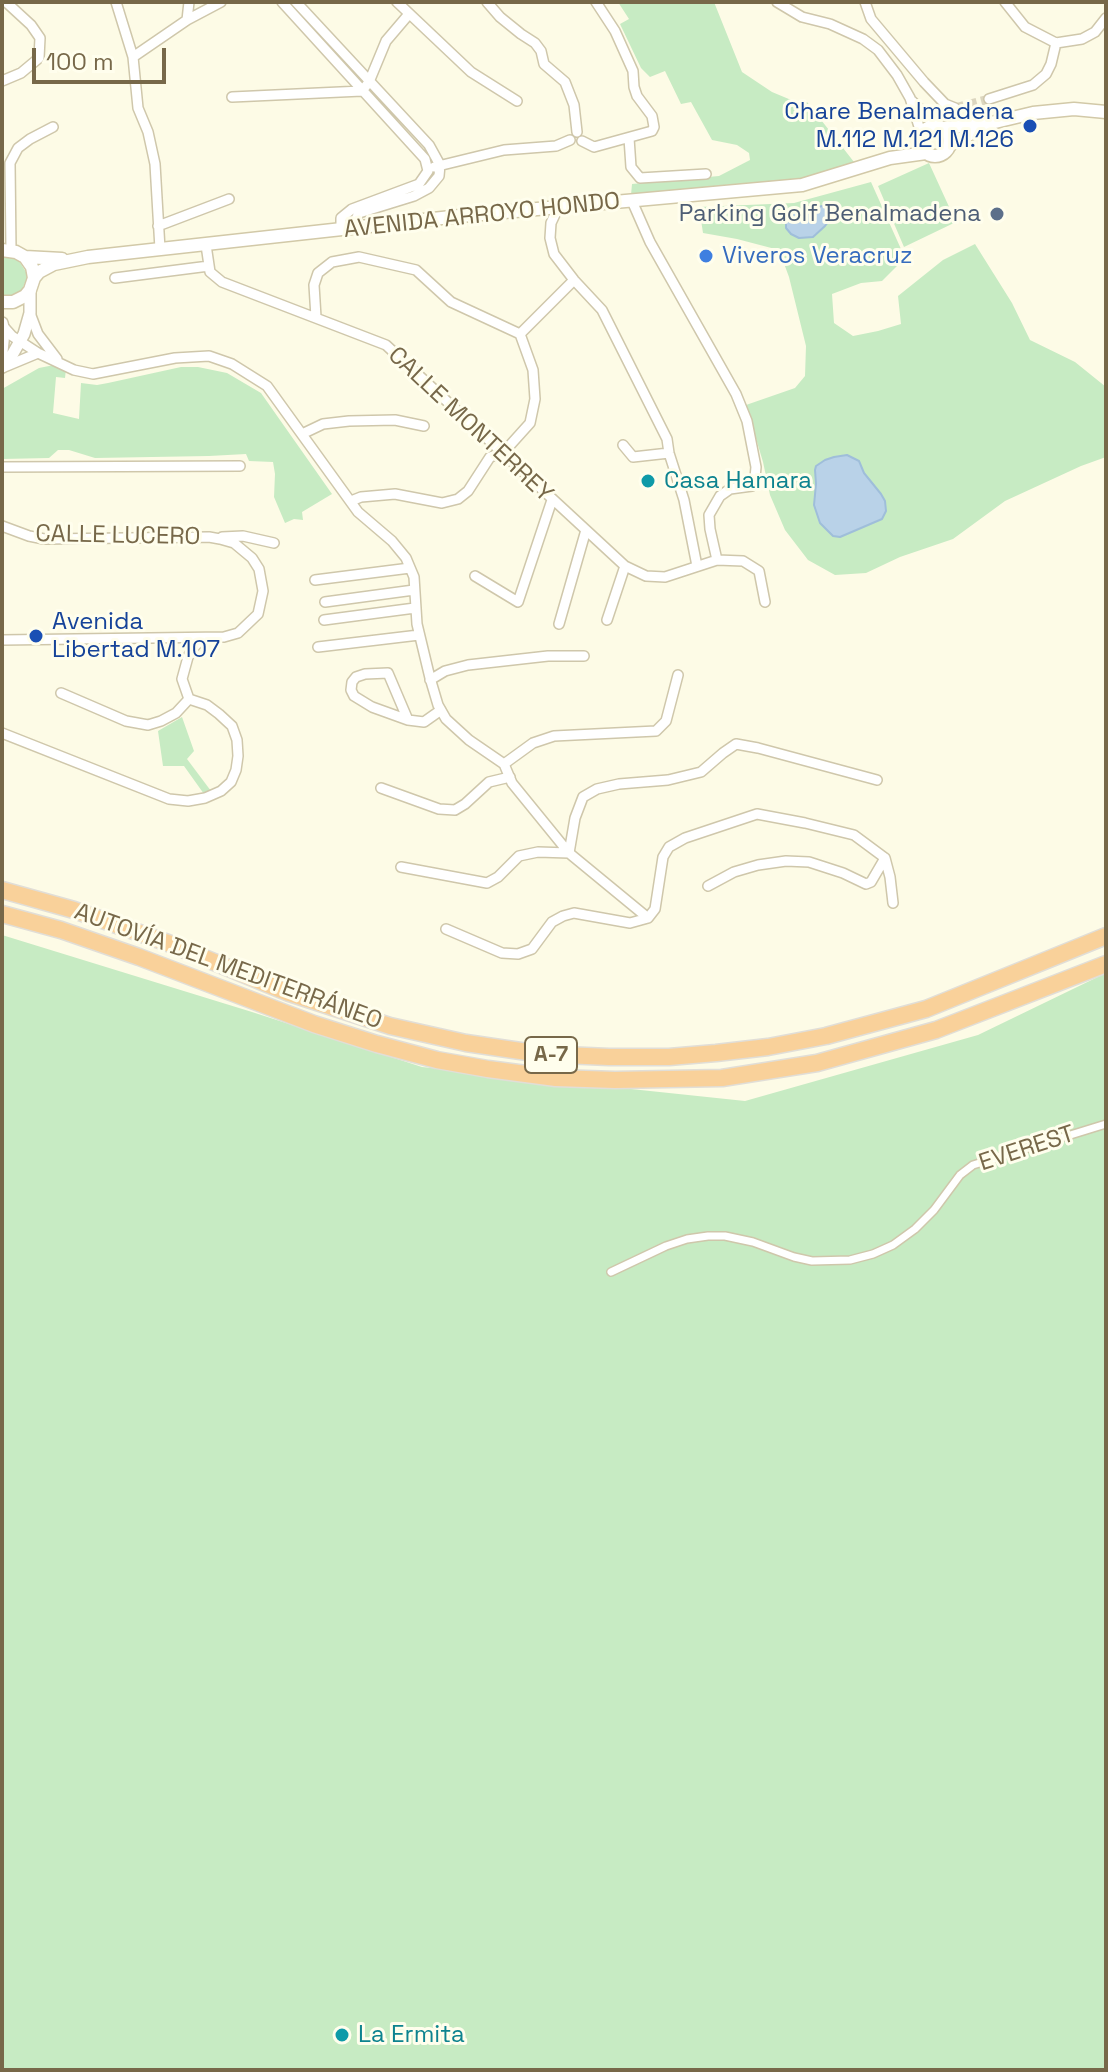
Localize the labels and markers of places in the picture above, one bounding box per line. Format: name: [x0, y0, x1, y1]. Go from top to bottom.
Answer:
place label: Chare Benalmadena M.112 M.121 M.126: [784, 98, 1014, 154]
marker: Chare Benalmadena M.112 M.121 M.126: [1021, 117, 1039, 135]
place label: Parking Golf Benalmadena: [679, 200, 981, 228]
marker: Parking Golf Benalmadena: [988, 205, 1006, 223]
place label: Viveros Veracruz: [722, 242, 913, 270]
marker: Viveros Veracruz: [697, 247, 715, 265]
place label: Casa Hamara: [664, 467, 812, 495]
marker: Casa Hamara: [639, 472, 657, 490]
place label: Avenida Libertad M.107: [52, 608, 220, 664]
marker: Avenida Libertad M.107: [27, 627, 45, 645]
place label: La Ermita: [358, 2021, 465, 2049]
marker: La Ermita: [333, 2026, 351, 2044]

